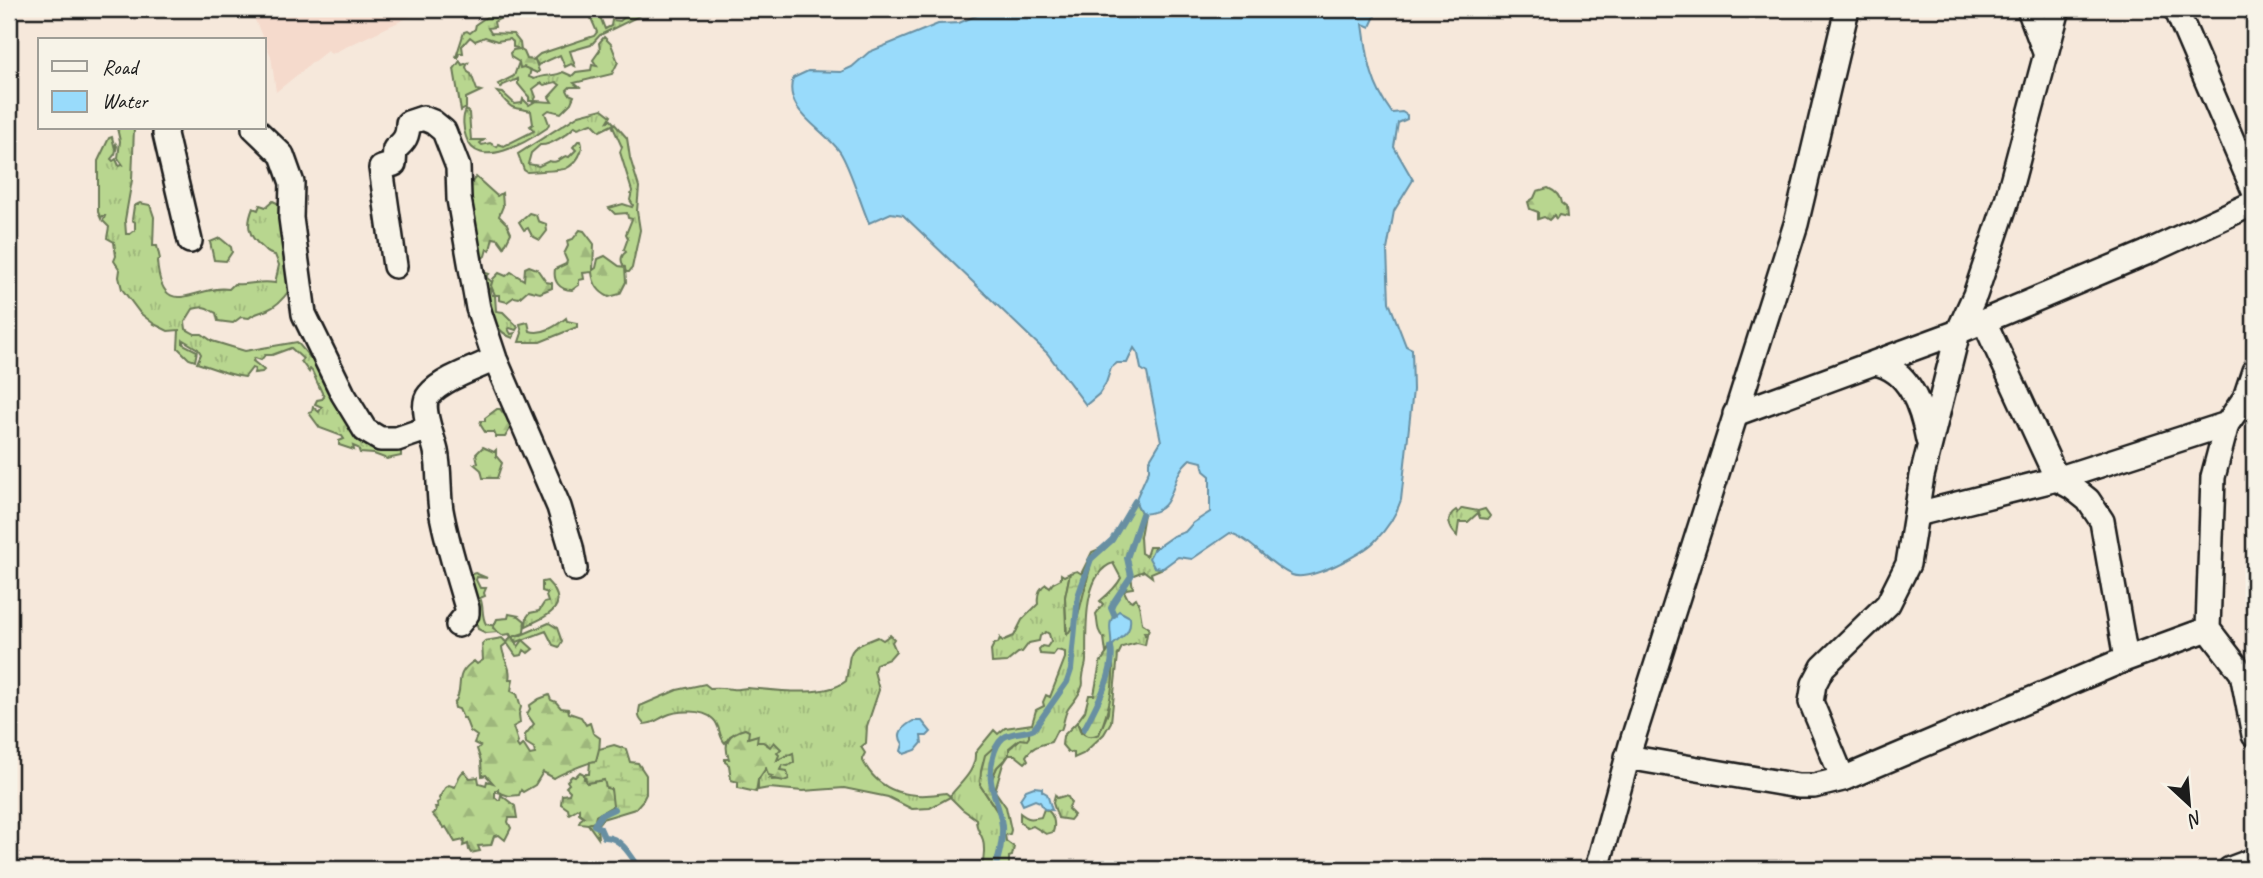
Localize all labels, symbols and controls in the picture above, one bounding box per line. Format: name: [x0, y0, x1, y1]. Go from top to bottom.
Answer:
legend: [38, 38, 266, 130]
text: Road: [102, 54, 141, 80]
text: Water: [102, 88, 149, 114]
north arrow: [2154, 770, 2224, 840]
text: N: [2183, 805, 2207, 833]

